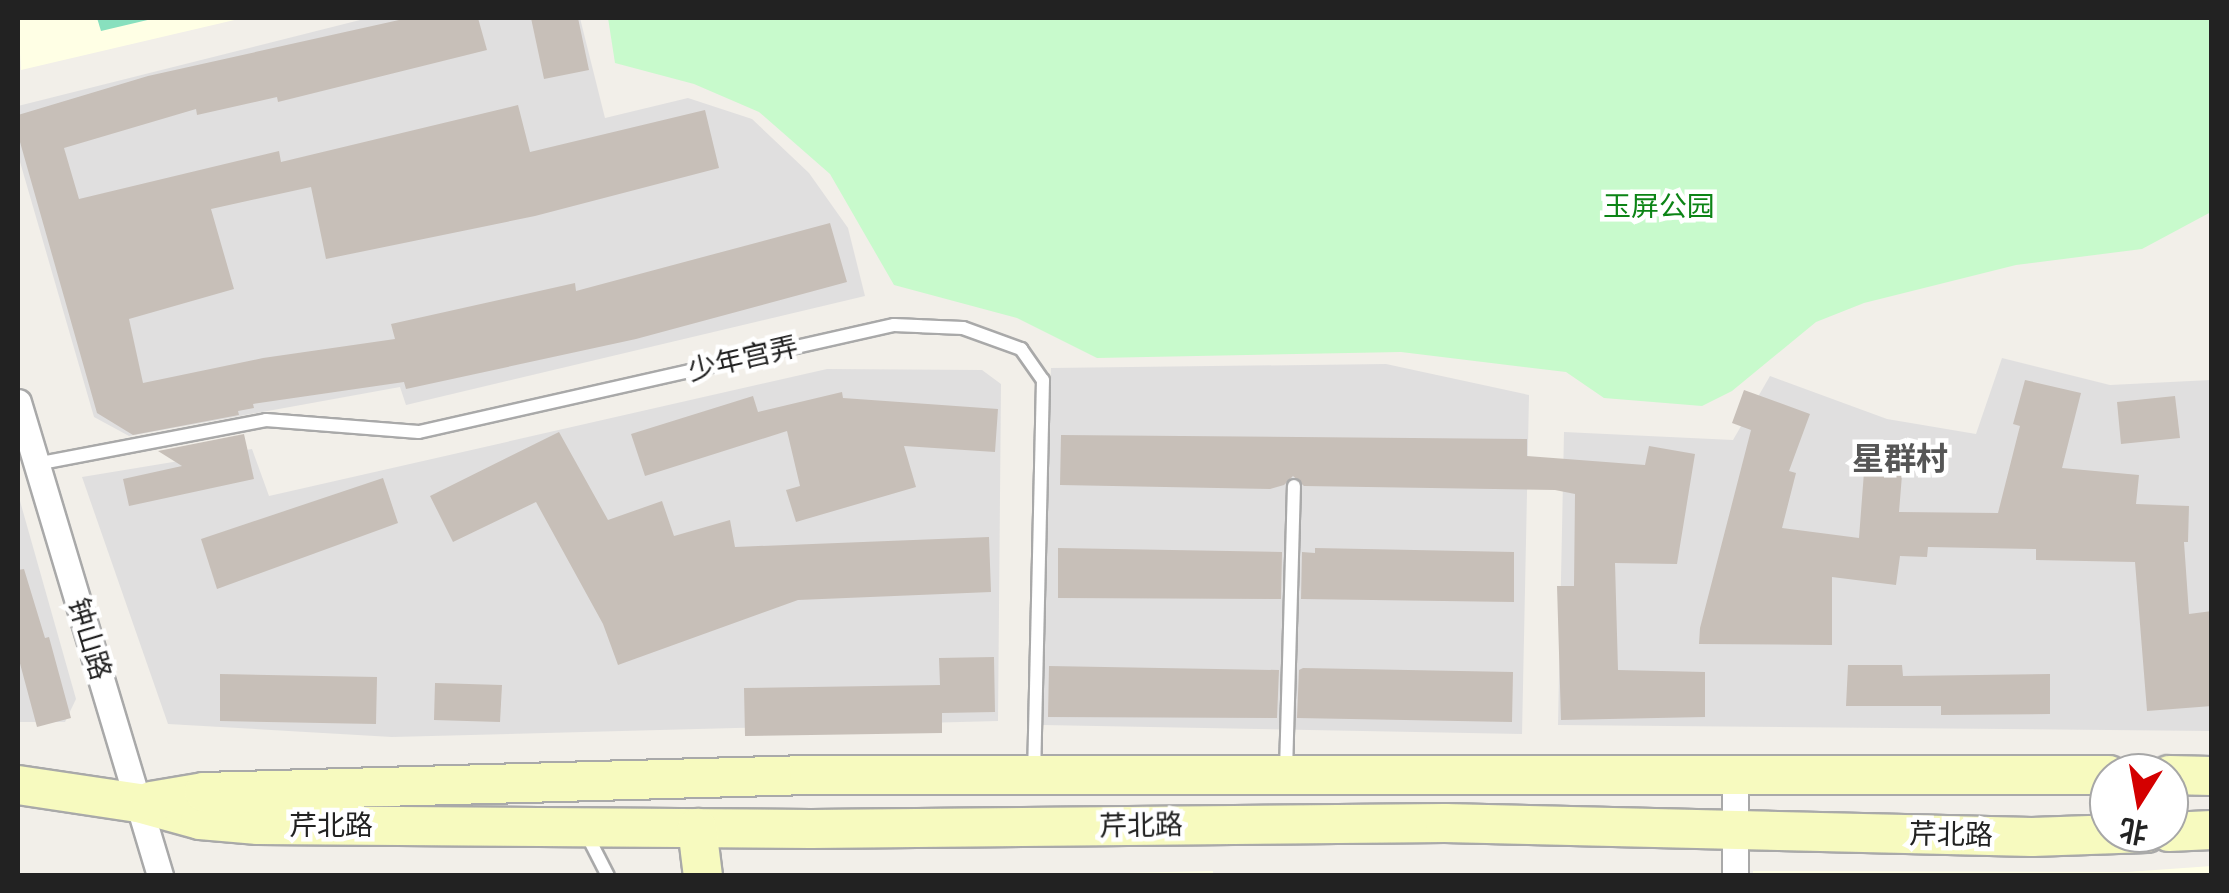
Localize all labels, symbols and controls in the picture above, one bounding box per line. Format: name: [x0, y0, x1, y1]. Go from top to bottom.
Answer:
park label: 玉屏公园: [1603, 190, 1715, 224]
street label: 少年宫弄: [685, 330, 801, 388]
district label: 星群村: [1852, 441, 1948, 479]
street label: 钟山路: [61, 594, 117, 684]
north arrow: [2089, 753, 2189, 853]
street label: 芹北路: [1099, 808, 1183, 844]
text: 北: [2116, 808, 2151, 853]
street label: 芹北路: [289, 809, 373, 843]
street label: 芹北路: [1909, 817, 1993, 853]

